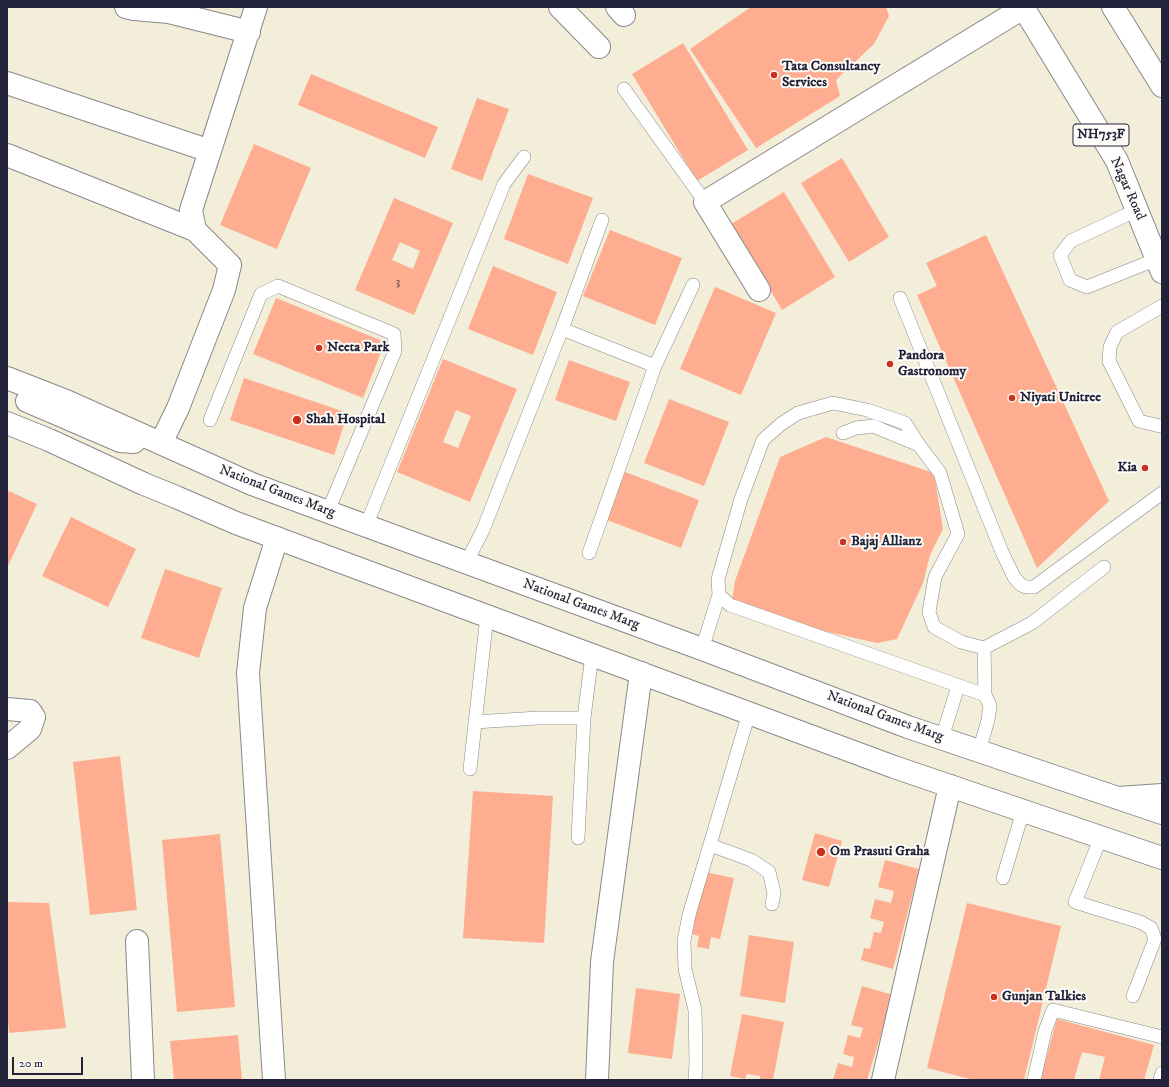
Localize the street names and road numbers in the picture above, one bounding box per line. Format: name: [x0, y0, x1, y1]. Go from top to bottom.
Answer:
road number: NH753F: [1073, 124, 1129, 146]
street label: Nagar Road: [1106, 155, 1148, 223]
street label: National Games Marg: [217, 462, 337, 522]
street label: National Games Marg: [520, 576, 642, 634]
street label: National Games Marg: [824, 688, 946, 746]

